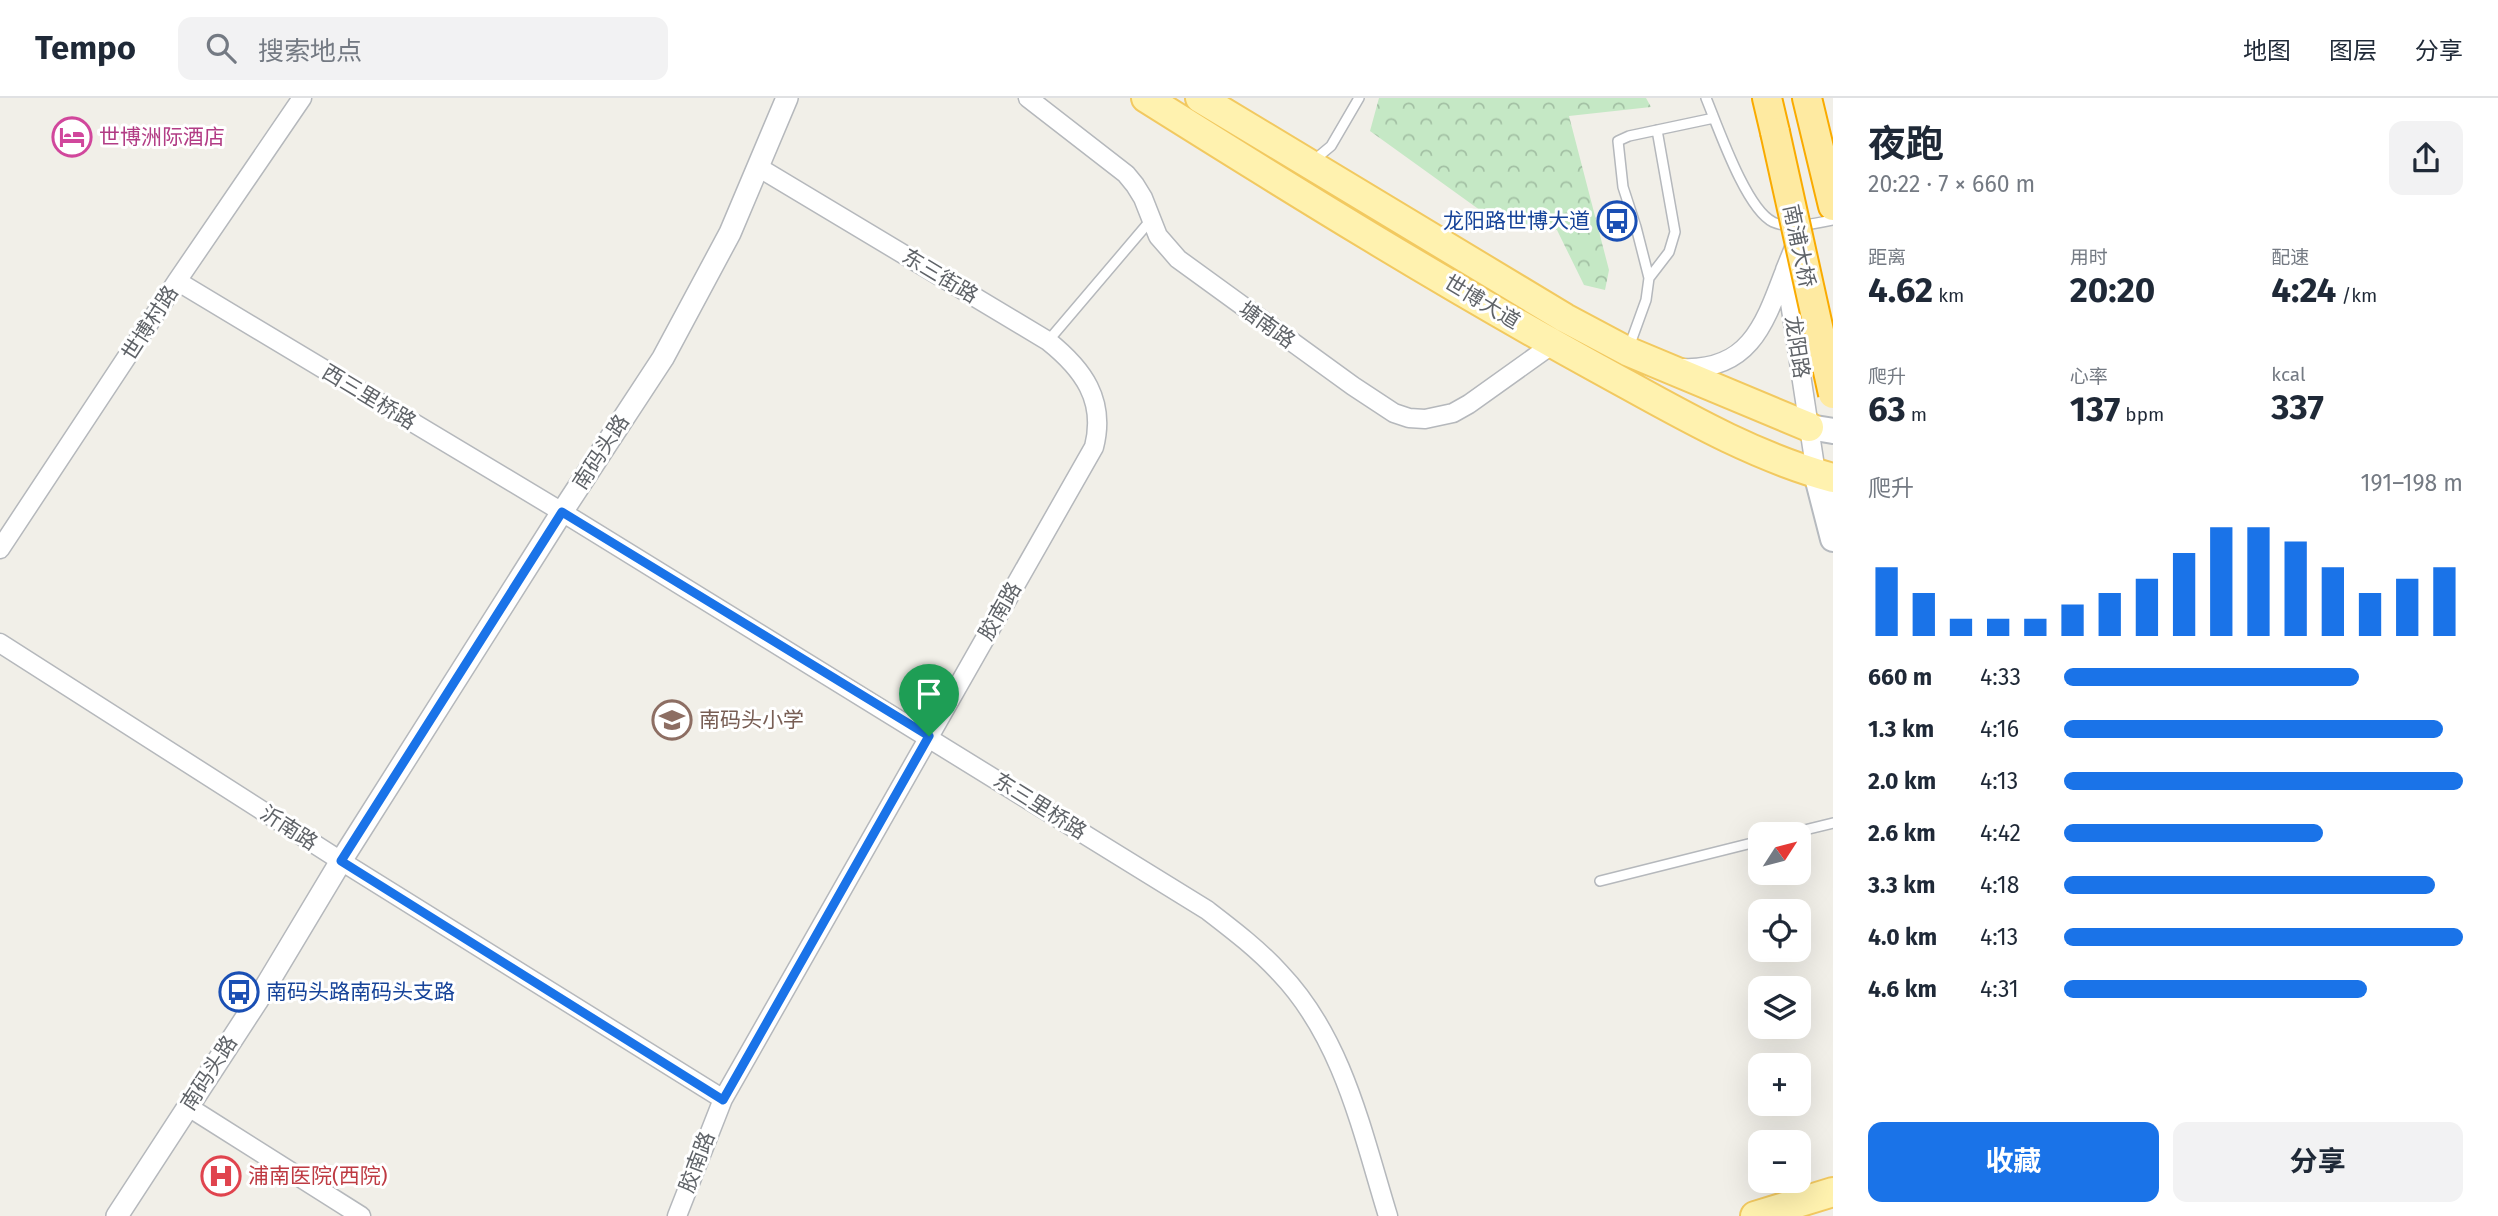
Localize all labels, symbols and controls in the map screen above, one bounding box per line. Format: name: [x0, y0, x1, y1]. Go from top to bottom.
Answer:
search box: [178, 17, 668, 80]
text: Tempo: [35, 28, 136, 68]
icon: search: [202, 29, 240, 67]
text: 搜索地点: [258, 36, 362, 67]
text: 地图: [2243, 37, 2291, 65]
text: 图层: [2329, 37, 2377, 65]
text: 分享: [2415, 37, 2463, 65]
hotel icon: 世博洲际酒店: [51, 116, 93, 158]
text: 夜跑: [1868, 121, 1944, 167]
button: share: [2389, 121, 2463, 195]
place label: 世博洲际酒店: [99, 124, 225, 150]
text: 20:22 · 7 × 660 m: [1868, 170, 2035, 198]
bus stop icon: 龙阳路世博大道: [1596, 200, 1638, 242]
street label: 南浦大桥: [1778, 202, 1820, 290]
place label: 龙阳路世博大道: [1443, 208, 1590, 234]
street label: 东三街路: [897, 243, 983, 309]
text: 距离: [1868, 246, 1906, 269]
text: 用时: [2070, 246, 2108, 269]
text: 配速: [2271, 246, 2309, 269]
street label: 世博大道: [1439, 269, 1525, 335]
text: 4.62: [1868, 269, 1933, 311]
text: 20:20: [2070, 269, 2155, 311]
text: 4:24: [2271, 269, 2336, 311]
street label: 世博村路: [116, 281, 184, 365]
text: km: [1933, 284, 1964, 307]
text: /km: [2336, 284, 2377, 307]
street label: 塘南路: [1234, 296, 1300, 354]
street label: 龙阳路: [1779, 314, 1815, 380]
street label: 西三里桥路: [317, 359, 421, 435]
text: kcal: [2271, 363, 2306, 386]
text: 爬升: [1868, 365, 1906, 388]
text: 心率: [2070, 365, 2108, 388]
text: 337: [2271, 386, 2324, 428]
text: 63: [1868, 388, 1906, 430]
text: 137: [2070, 388, 2120, 430]
text: m: [1906, 403, 1927, 426]
text: bpm: [2120, 403, 2164, 426]
street label: 南码头路: [567, 410, 635, 494]
text: 191–198 m: [2361, 469, 2463, 497]
text: 爬升: [1868, 474, 1914, 502]
street label: 胶南路: [973, 577, 1027, 645]
text: 660 m: [1868, 663, 1932, 691]
text: 4:33: [1980, 663, 2021, 691]
pin: [899, 664, 959, 736]
icon: arrive: [910, 675, 948, 713]
school or university icon: 南码头小学: [651, 699, 693, 741]
place label: 南码头小学: [699, 707, 804, 733]
text: 1.3 km: [1868, 715, 1934, 743]
text: 4:16: [1980, 715, 2019, 743]
street label: 东三里桥路: [989, 767, 1091, 845]
text: 2.0 km: [1868, 767, 1936, 795]
text: 4:13: [1980, 767, 2018, 795]
street label: 沂南路: [256, 800, 322, 856]
text: 2.6 km: [1868, 819, 1936, 847]
text: 4:42: [1980, 819, 2021, 847]
north arrow: [1748, 822, 1811, 886]
map controls: [1748, 822, 1811, 1193]
text: 3.3 km: [1868, 871, 1935, 899]
text: 4:18: [1980, 871, 2019, 899]
button: locate: [1748, 899, 1811, 962]
text: 4.0 km: [1868, 923, 1937, 951]
text: 4:13: [1980, 923, 2018, 951]
bus stop icon: 南码头路南码头支路: [218, 971, 260, 1013]
text: 4.6 km: [1868, 975, 1937, 1003]
text: 4:31: [1980, 975, 2019, 1003]
button: layers: [1748, 976, 1811, 1039]
place label: 南码头路南码头支路: [266, 979, 455, 1005]
street label: 南码头路: [175, 1031, 243, 1115]
button: +: [1748, 1053, 1811, 1116]
button: 收藏: [1868, 1122, 2159, 1202]
button: 分享: [2173, 1122, 2463, 1202]
street label: 胶南路: [674, 1128, 720, 1196]
button: −: [1748, 1130, 1811, 1193]
hospital icon: 浦南医院(西院): [200, 1155, 242, 1197]
place label: 浦南医院(西院): [248, 1163, 388, 1189]

